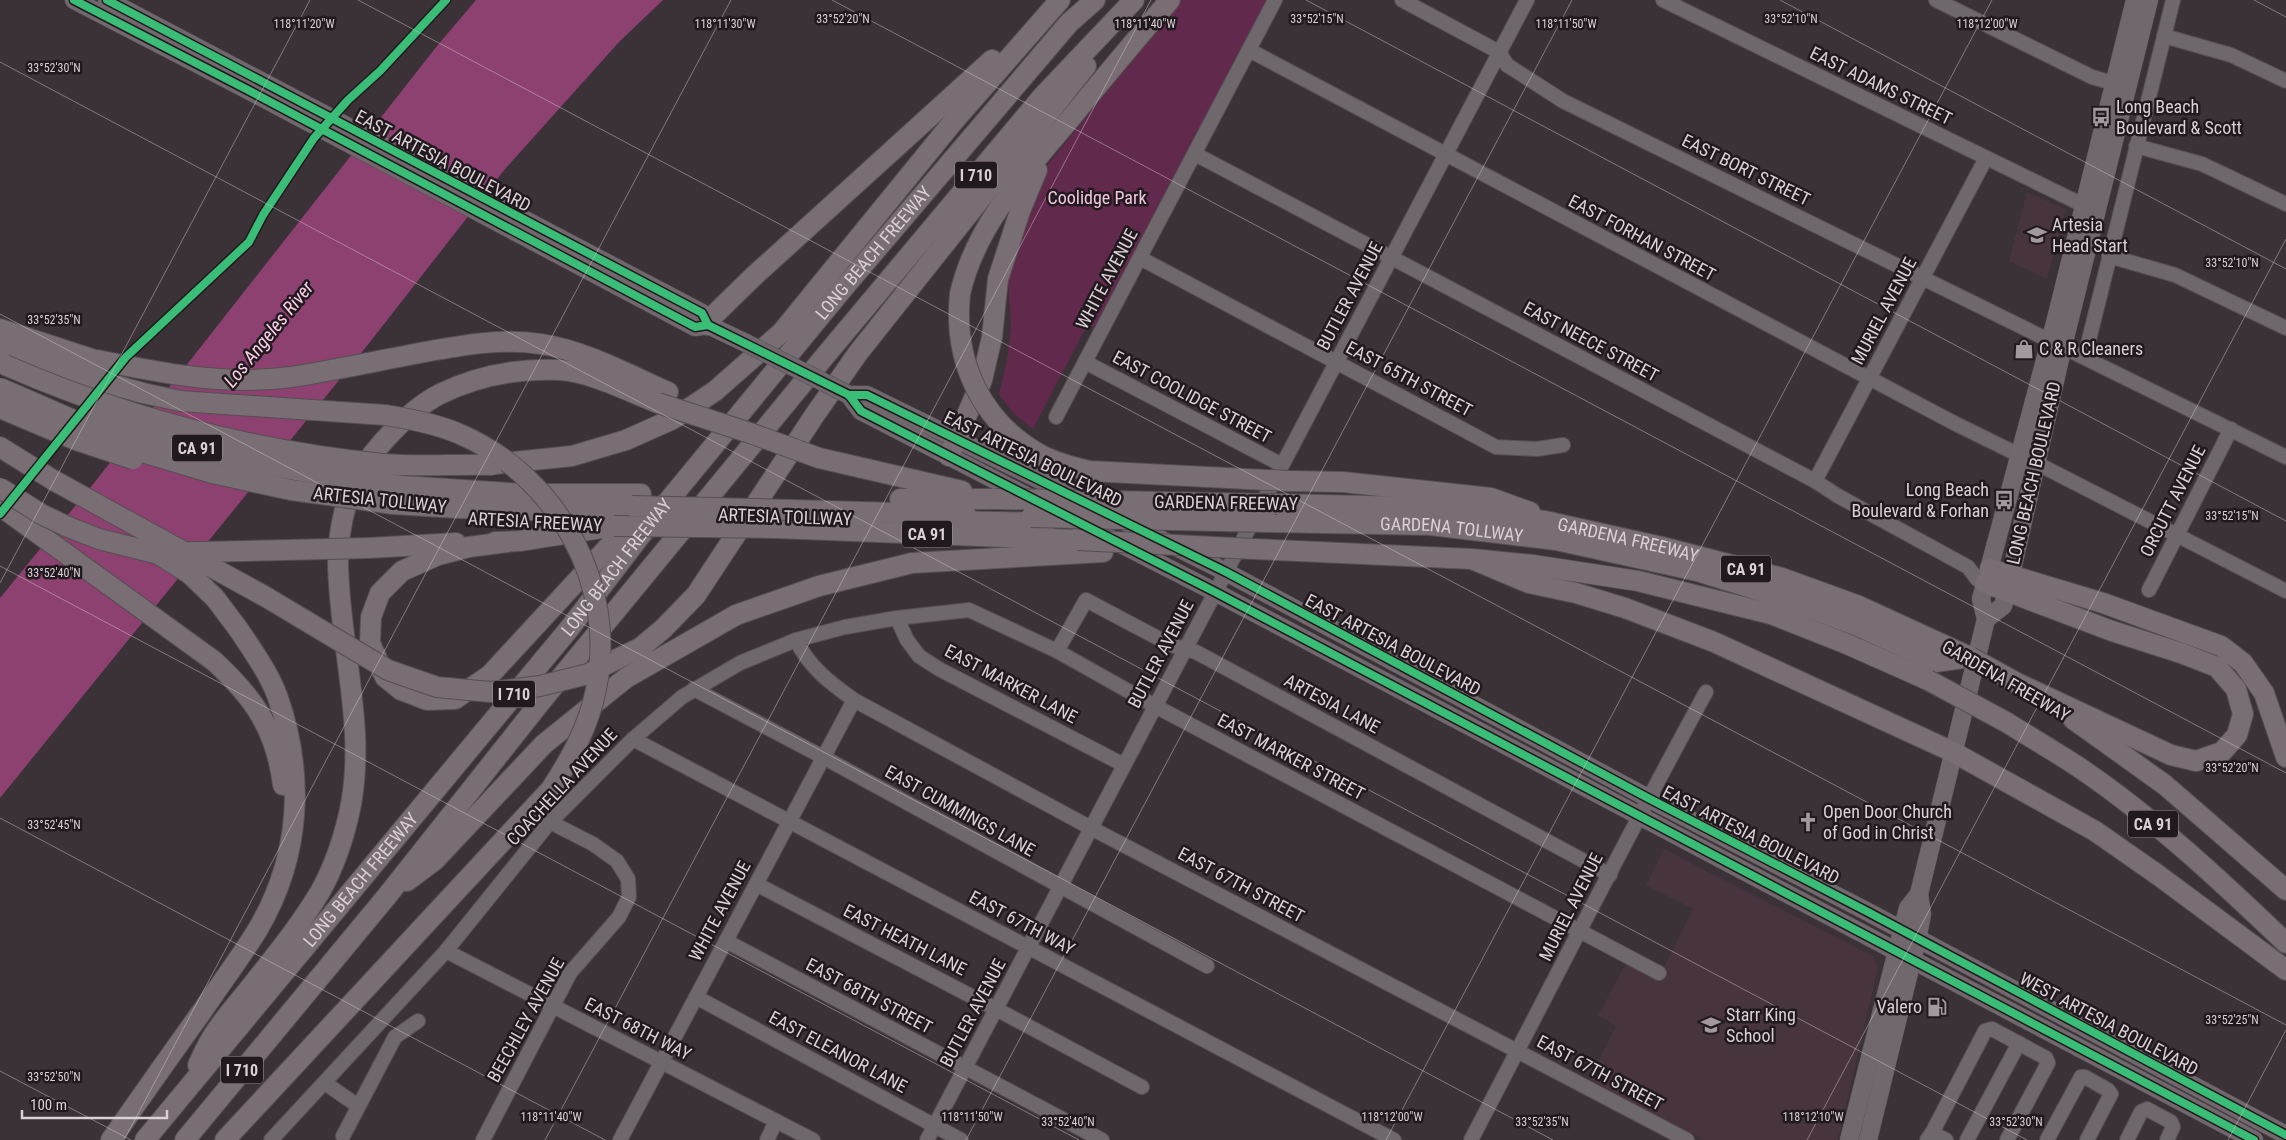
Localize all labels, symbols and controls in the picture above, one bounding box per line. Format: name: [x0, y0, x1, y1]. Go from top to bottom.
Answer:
text: 33°52'20"N: [816, 12, 870, 26]
text: 33°52'15"N: [1290, 12, 1344, 26]
text: 33°52'10"N: [1764, 12, 1818, 26]
text: 118°11'20"W: [273, 17, 335, 31]
text: 118°11'30"W: [694, 17, 756, 31]
text: 118°11'40"W: [1114, 17, 1176, 31]
text: 118°11'50"W: [1535, 17, 1597, 31]
text: 118°12'00"W: [1956, 17, 2018, 31]
street label: EAST ADAMS STREET: [1807, 42, 1956, 129]
text: 33°52'30"N: [27, 61, 81, 75]
place label: Long Beach Boulevard & Scott: [2116, 96, 2242, 138]
street label: EAST ARTESIA BOULEVARD: [352, 105, 535, 216]
bus stop icon: Long Beach Boulevard & Scott: [2090, 106, 2112, 128]
street label: EAST BORT STREET: [1679, 129, 1814, 210]
road number: I 710: [955, 162, 997, 188]
street label: LONG BEACH FREEWAY: [811, 181, 936, 323]
park label: Coolidge Park: [1047, 187, 1147, 208]
street label: EAST FORHAN STREET: [1565, 190, 1719, 285]
place label: Artesia Head Start: [2052, 214, 2128, 256]
school or university icon: Artesia Head Start: [2026, 224, 2048, 246]
street label: WHITE AVENUE: [1071, 225, 1142, 332]
street label: BUTLER AVENUE: [1312, 238, 1387, 353]
street label: MURIEL AVENUE: [1847, 254, 1921, 368]
text: 33°52'10"N: [2205, 256, 2259, 270]
water label: Los Angeles River: [219, 276, 318, 392]
street label: EAST NEECE STREET: [1520, 297, 1662, 386]
text: 33°52'35"N: [27, 313, 81, 327]
street label: EAST 65TH STREET: [1343, 336, 1476, 421]
shop icon: C & R Cleaners: [2013, 338, 2035, 360]
place label: C & R Cleaners: [2039, 338, 2143, 359]
street label: EAST COOLIDGE STREET: [1109, 346, 1275, 447]
street label: LONG BEACH BOULEVARD: [2002, 379, 2065, 566]
street label: EAST ARTESIA BOULEVARD: [941, 406, 1126, 511]
road number: CA 91: [172, 434, 222, 462]
street label: ORCUTT AVENUE: [2135, 442, 2210, 560]
place label: Long Beach Boulevard & Forhan: [1851, 479, 1989, 521]
street label: ARTESIA TOLLWAY: [312, 482, 448, 517]
bus stop icon: Long Beach Boulevard & Forhan: [1993, 489, 2015, 511]
street label: GARDENA FREEWAY: [1154, 491, 1299, 514]
street label: LONG BEACH FREEWAY: [557, 494, 676, 640]
street label: ARTESIA TOLLWAY: [718, 504, 853, 529]
street label: ARTESIA FREEWAY: [467, 507, 603, 536]
text: 33°52'15"N: [2205, 509, 2259, 523]
street label: GARDENA TOLLWAY: [1380, 513, 1525, 546]
street label: GARDENA FREEWAY: [1556, 513, 1702, 566]
road number: CA 91: [902, 520, 952, 548]
road number: CA 91: [1721, 556, 1771, 582]
text: 33°52'40"N: [27, 566, 81, 580]
street label: EAST ARTESIA BOULEVARD: [1302, 589, 1485, 700]
street label: BUTLER AVENUE: [1123, 596, 1198, 711]
street label: GARDENA FREEWAY: [1939, 635, 2074, 726]
street label: EAST MARKER LANE: [941, 640, 1081, 727]
street label: ARTESIA LANE: [1281, 670, 1384, 738]
road number: I 710: [493, 681, 535, 708]
street label: EAST MARKER STREET: [1214, 709, 1368, 804]
street label: COACHELLA AVENUE: [502, 724, 621, 849]
street label: EAST CUMMINGS LANE: [882, 761, 1039, 861]
text: 33°52'20"N: [2205, 761, 2259, 775]
street label: EAST ARTESIA BOULEVARD: [1659, 781, 1843, 888]
place label: Open Door Church of God in Christ: [1823, 801, 1952, 843]
street label: LONG BEACH FREEWAY: [299, 808, 422, 951]
church icon: Open Door Church of God in Christ: [1797, 811, 1819, 833]
road number: CA 91: [2128, 811, 2178, 838]
text: 33°52'45"N: [27, 818, 81, 832]
street label: EAST 67TH STREET: [1175, 842, 1308, 927]
street label: MURIEL AVENUE: [1534, 849, 1607, 964]
street label: WHITE AVENUE: [684, 857, 755, 964]
street label: EAST 67TH WAY: [966, 886, 1079, 959]
street label: EAST HEATH LANE: [840, 900, 970, 980]
street label: EAST 68TH STREET: [803, 953, 936, 1038]
street label: BEECHLEY AVENUE: [483, 954, 568, 1086]
street label: BUTLER AVENUE: [935, 955, 1010, 1070]
street label: WEST ARTESIA BOULEVARD: [2016, 968, 2202, 1080]
street label: EAST 68TH WAY: [582, 993, 695, 1065]
place label: Valero: [1877, 996, 1922, 1017]
fuel station icon: Valero: [1926, 996, 1948, 1018]
place label: Starr King School: [1726, 1004, 1796, 1046]
street label: EAST ELEANOR LANE: [766, 1006, 911, 1097]
text: 33°52'25"N: [2205, 1013, 2259, 1027]
school or university icon: Starr King School: [1700, 1014, 1722, 1036]
street label: EAST 67TH STREET: [1534, 1030, 1667, 1115]
road number: I 710: [221, 1056, 263, 1084]
text: 33°52'50"N: [27, 1070, 81, 1084]
scale bar: [22, 1088, 168, 1120]
text: 100 m: [30, 1096, 67, 1114]
text: 118°11'40"W: [520, 1110, 582, 1124]
text: 118°11'50"W: [941, 1110, 1003, 1124]
text: 118°12'00"W: [1361, 1110, 1423, 1124]
text: 118°12'10"W: [1782, 1110, 1844, 1124]
text: 33°52'40"N: [1041, 1115, 1095, 1129]
text: 33°52'35"N: [1515, 1115, 1569, 1129]
text: 33°52'30"N: [1989, 1115, 2043, 1129]

